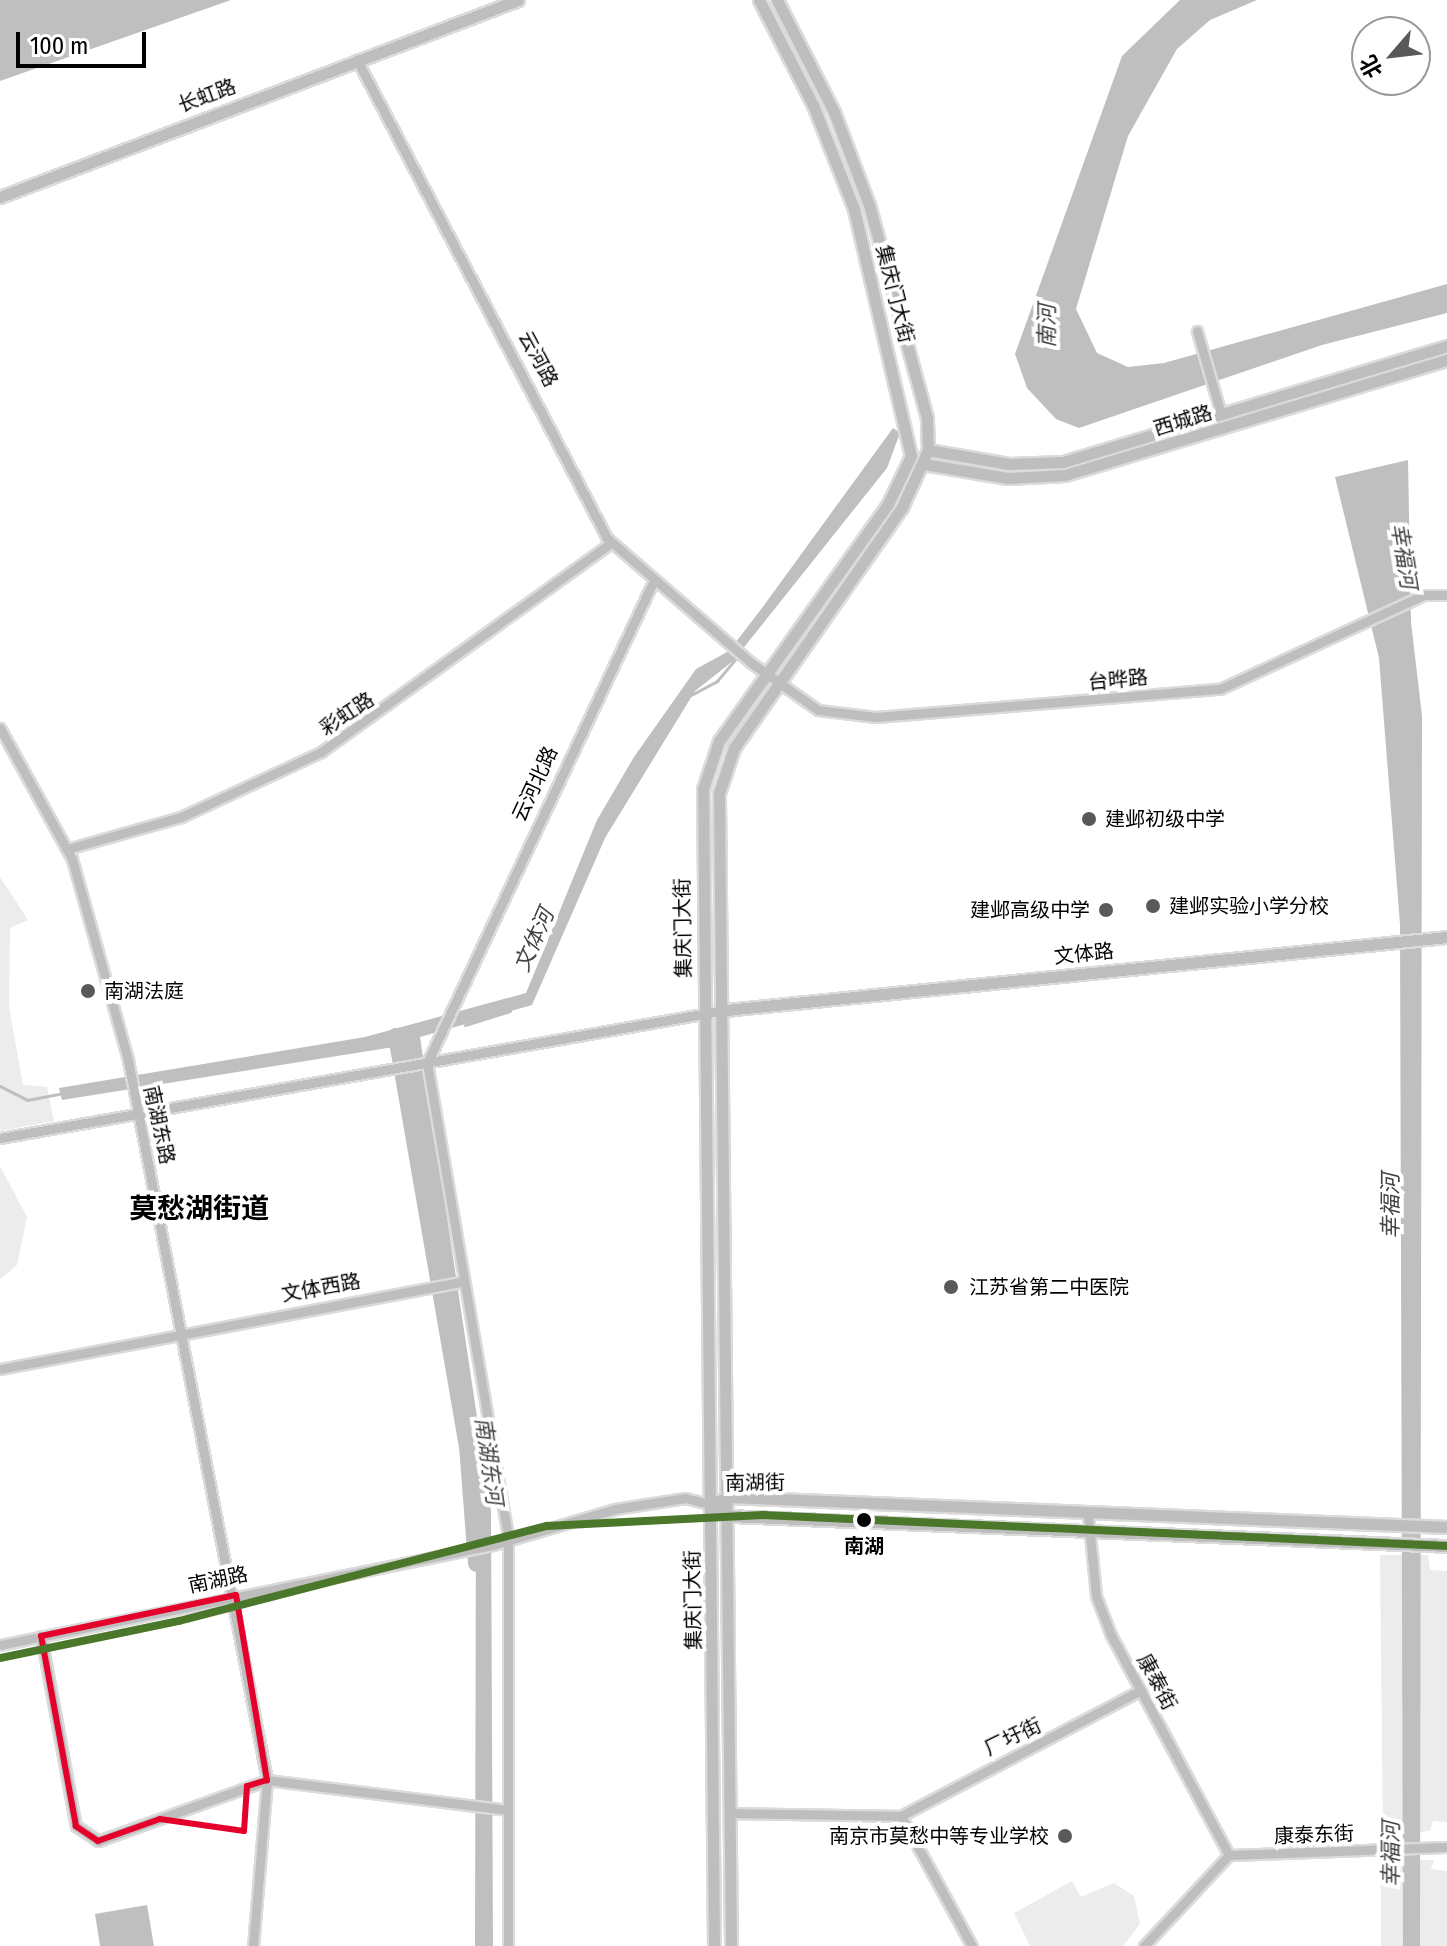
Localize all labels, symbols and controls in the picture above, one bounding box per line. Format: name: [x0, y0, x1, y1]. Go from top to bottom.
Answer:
scale bar: [20, 16, 150, 66]
north arrow: [1351, 16, 1431, 96]
text: 100 m: [30, 32, 88, 60]
text: 北: [1354, 51, 1388, 83]
street label: 长虹路: [175, 74, 239, 118]
street label: 集庆门大街: [871, 243, 919, 345]
water label: 南河: [1034, 304, 1060, 348]
street label: 云河路: [513, 327, 563, 391]
street label: 西城路: [1151, 401, 1215, 441]
water label: 幸福河: [1386, 521, 1422, 591]
street label: 台晔路: [1087, 665, 1149, 695]
street label: 彩虹路: [315, 688, 379, 740]
street label: 云河北路: [507, 743, 563, 825]
place label: 建邺初级中学: [1105, 807, 1225, 831]
marker: 建邺初级中学: [1080, 810, 1098, 828]
street label: 集庆门大街: [670, 878, 696, 978]
place label: 建邺实验小学分校: [1169, 894, 1329, 918]
marker: 建邺实验小学分校: [1144, 897, 1162, 915]
place label: 建邺高级中学: [970, 898, 1090, 922]
marker: 建邺高级中学: [1097, 901, 1115, 919]
water label: 文体河: [509, 904, 559, 976]
street label: 文体路: [1053, 939, 1115, 969]
place label: 南湖法庭: [104, 979, 184, 1003]
marker: 南湖法庭: [79, 982, 97, 1000]
street label: 南湖东路: [139, 1083, 179, 1167]
water label: 幸福河: [1378, 1173, 1404, 1239]
district label: 莫愁湖街道: [129, 1192, 269, 1226]
street label: 文体西路: [280, 1269, 362, 1307]
place label: 江苏省第二中医院: [969, 1275, 1129, 1299]
marker: 江苏省第二中医院: [940, 1276, 962, 1298]
water label: 南湖东河: [470, 1416, 508, 1506]
street label: 南湖街: [725, 1470, 785, 1496]
marker: 南湖: [853, 1509, 875, 1531]
place label: 南湖: [844, 1534, 884, 1558]
street label: 集庆门大街: [680, 1550, 706, 1650]
street label: 南湖路: [186, 1562, 250, 1598]
street label: 康泰街: [1132, 1650, 1182, 1714]
street label: 厂圩街: [981, 1713, 1045, 1761]
water label: 幸福河: [1378, 1821, 1404, 1887]
street label: 康泰东街: [1274, 1822, 1354, 1848]
place label: 南京市莫愁中等专业学校: [829, 1824, 1049, 1848]
marker: 南京市莫愁中等专业学校: [1056, 1827, 1074, 1845]

